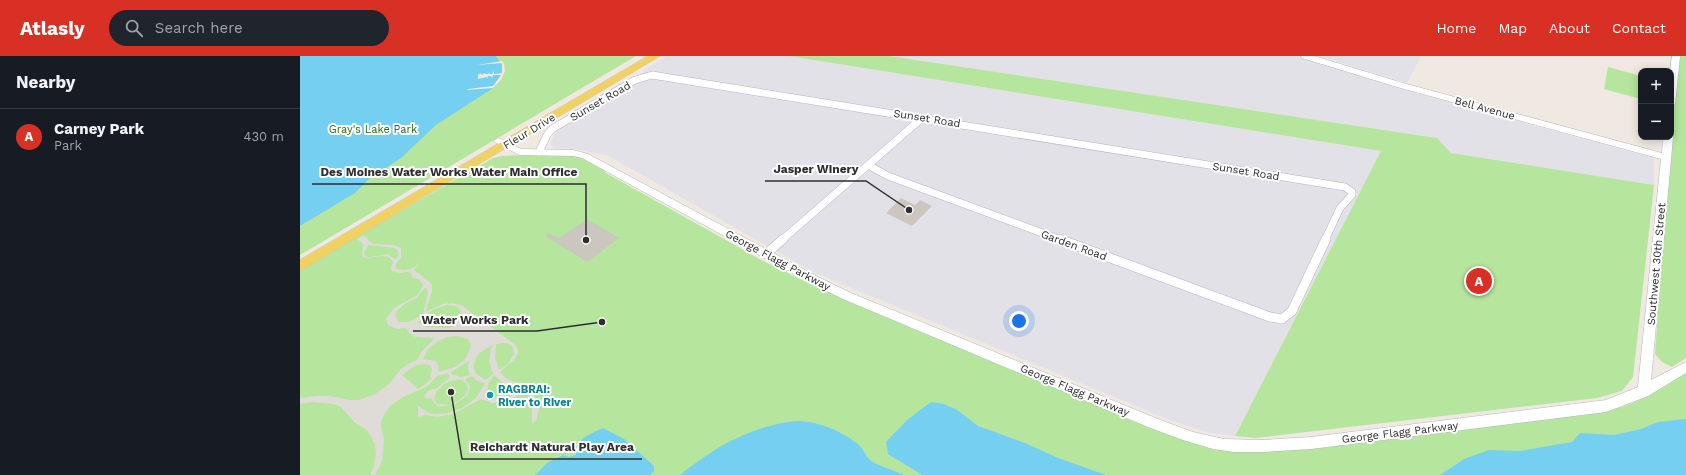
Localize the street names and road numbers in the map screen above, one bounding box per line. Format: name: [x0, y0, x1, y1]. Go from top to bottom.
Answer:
street label: Sunset Road: [568, 79, 633, 124]
street label: Bell Avenue: [1453, 94, 1517, 123]
street label: Sunset Road: [892, 107, 961, 130]
street label: Fleur Drive: [501, 111, 558, 152]
street label: Sunset Road: [1211, 160, 1280, 183]
street label: Southwest 30th Street: [1645, 202, 1668, 326]
street label: George Flagg Parkway: [723, 227, 833, 294]
street label: Garden Road: [1039, 228, 1109, 263]
street label: George Flagg Parkway: [1018, 362, 1132, 419]
street label: George Flagg Parkway: [1341, 419, 1459, 446]

